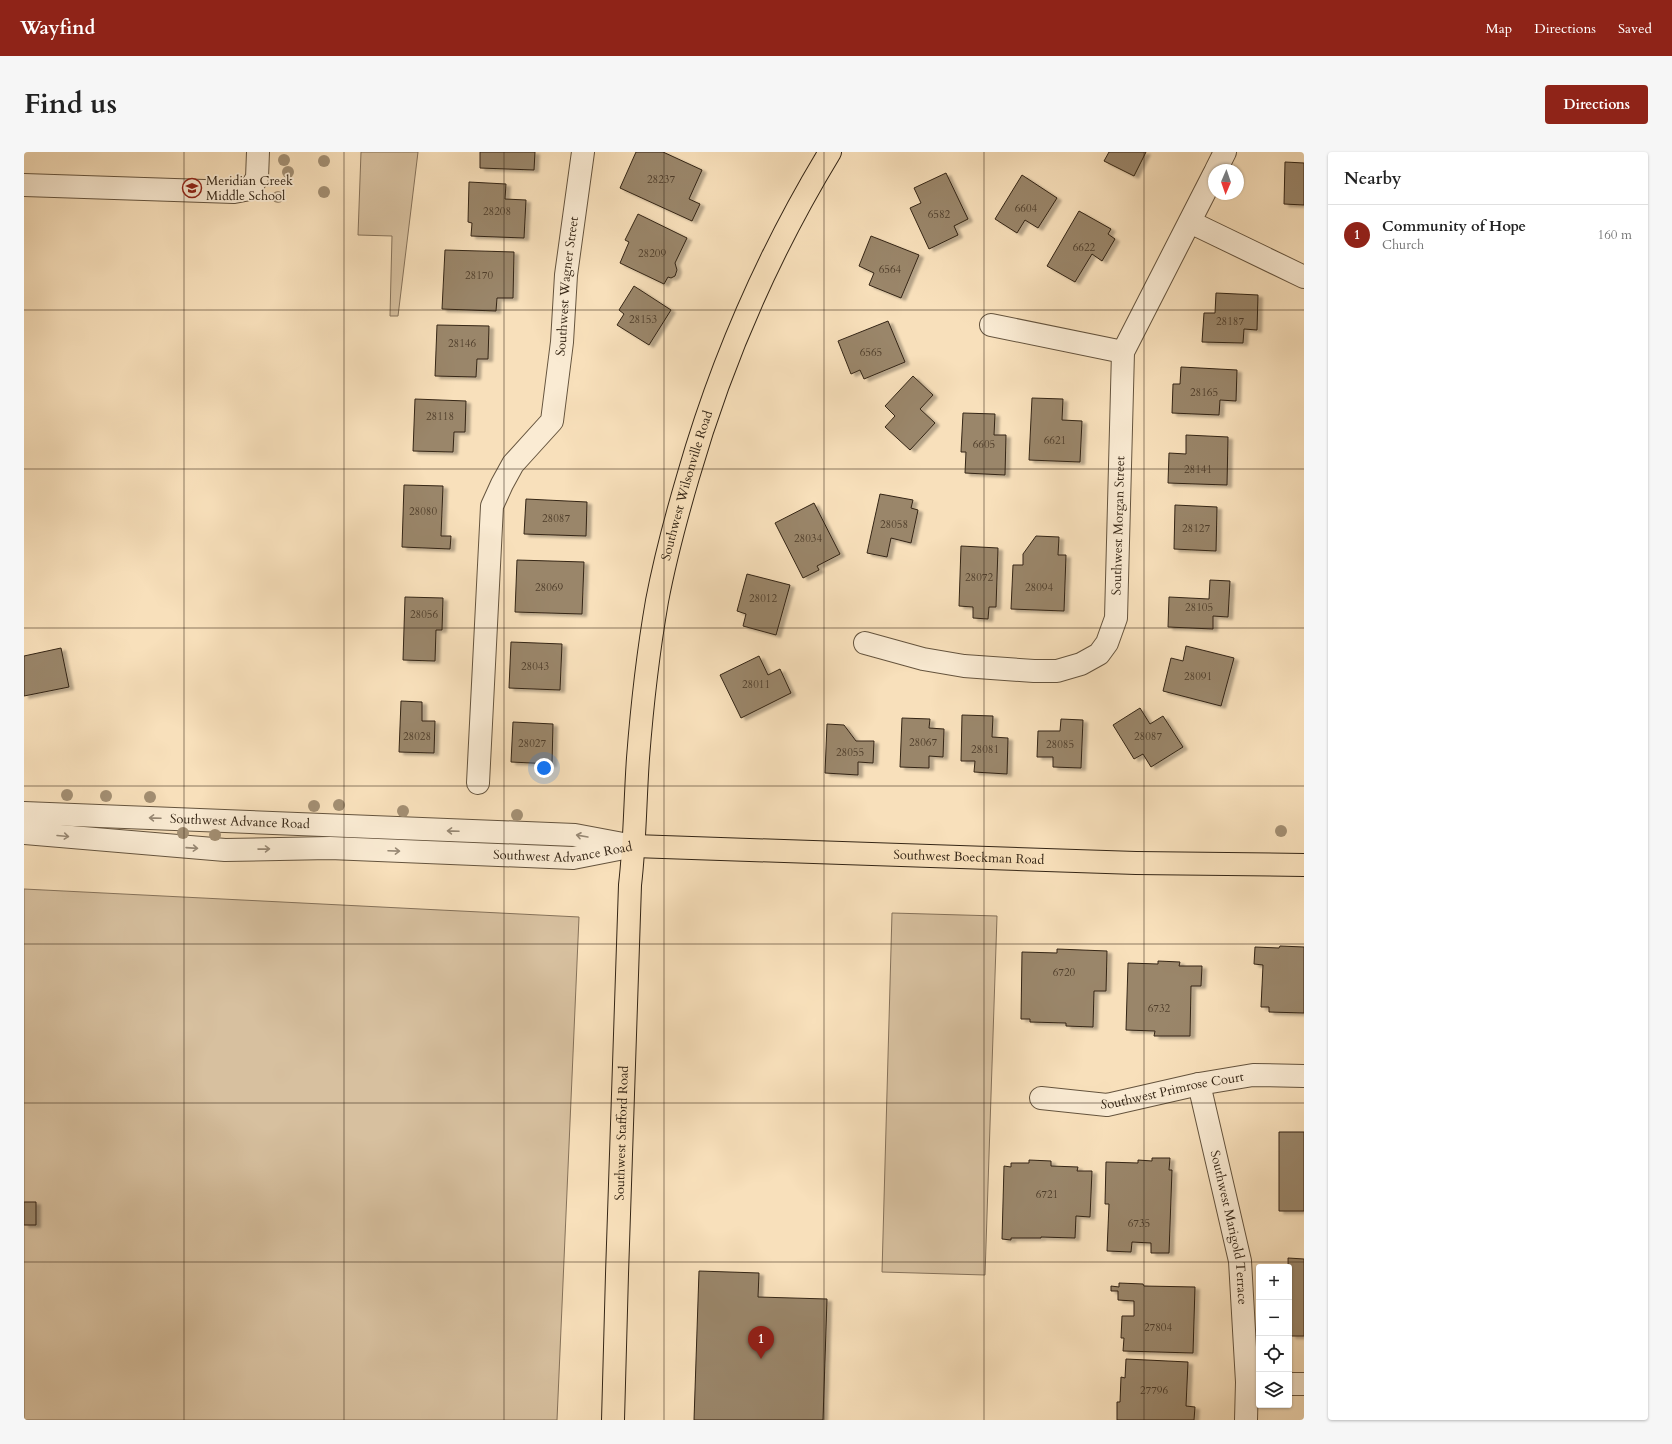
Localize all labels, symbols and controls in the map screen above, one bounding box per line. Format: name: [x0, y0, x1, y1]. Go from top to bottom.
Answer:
text: Wayfind: [20, 15, 95, 41]
text: Map: [1486, 19, 1512, 38]
text: Directions: [1534, 19, 1596, 38]
text: Saved: [1618, 19, 1652, 38]
text: Find us: [24, 85, 117, 123]
button: Directions: [1545, 85, 1648, 124]
north arrow: [1208, 164, 1244, 200]
text: Nearby: [1344, 167, 1401, 190]
place label: Meridian Creek Middle School: [206, 172, 293, 205]
house number: 28237: [647, 172, 675, 187]
school or university icon: Meridian Creek Middle School: [181, 177, 203, 199]
house number: 6604: [1015, 201, 1038, 216]
house number: 28208: [483, 204, 511, 219]
house number: 6582: [928, 207, 951, 222]
street label: Southwest Wagner Street: [551, 215, 583, 357]
text: Community of Hope: [1382, 216, 1526, 236]
text: 1: [1354, 226, 1360, 244]
text: 160 m: [1598, 226, 1632, 244]
text: Church: [1382, 236, 1424, 254]
house number: 6622: [1073, 240, 1096, 255]
house number: 28209: [638, 246, 666, 261]
house number: 6564: [879, 262, 902, 277]
house number: 28170: [465, 268, 493, 283]
house number: 28153: [629, 312, 657, 327]
house number: 28187: [1216, 314, 1244, 329]
house number: 28146: [448, 336, 476, 351]
house number: 6565: [860, 345, 882, 360]
house number: 28165: [1190, 385, 1218, 400]
street label: Southwest Wilsonville Road: [657, 408, 717, 562]
house number: 28118: [426, 409, 454, 424]
house number: 6621: [1044, 433, 1066, 448]
house number: 6605: [973, 437, 995, 452]
street label: Southwest Morgan Street: [1108, 456, 1129, 596]
house number: 28141: [1184, 462, 1212, 477]
house number: 28080: [409, 504, 437, 519]
house number: 28087: [542, 511, 570, 526]
house number: 28058: [880, 517, 908, 532]
house number: 28127: [1182, 521, 1210, 536]
house number: 28034: [794, 531, 822, 546]
house number: 28072: [965, 570, 993, 585]
house number: 28069: [535, 580, 563, 595]
house number: 28094: [1025, 580, 1053, 595]
house number: 28012: [749, 591, 777, 606]
house number: 28105: [1185, 600, 1213, 615]
house number: 28056: [410, 607, 438, 622]
house number: 28043: [521, 659, 549, 674]
house number: 28091: [1184, 669, 1212, 684]
house number: 28011: [742, 677, 770, 692]
house number: 28028: [403, 729, 431, 744]
house number: 28087: [1134, 729, 1162, 744]
house number: 28067: [909, 735, 937, 750]
house number: 28027: [518, 736, 546, 751]
house number: 28085: [1046, 737, 1074, 752]
house number: 28081: [971, 742, 999, 757]
house number: 28055: [836, 745, 864, 760]
your location: [534, 758, 554, 778]
street label: Southwest Advance Road: [170, 810, 310, 833]
one-way arrow: [149, 815, 162, 822]
one-way arrow: [447, 827, 460, 834]
one-way arrow: [576, 832, 589, 840]
one-way arrow: [56, 833, 69, 840]
street label: Southwest Advance Road: [493, 838, 634, 867]
one-way arrow: [185, 845, 198, 852]
one-way arrow: [257, 846, 270, 853]
street label: Southwest Boeckman Road: [893, 846, 1045, 869]
one-way arrow: [387, 847, 400, 855]
house number: 6720: [1053, 965, 1076, 980]
house number: 6732: [1148, 1001, 1171, 1016]
street label: Southwest Stafford Road: [610, 1065, 633, 1201]
street label: Southwest Primrose Court: [1100, 1068, 1245, 1114]
street label: Southwest Marigold Terrace: [1206, 1149, 1252, 1305]
house number: 6721: [1036, 1187, 1058, 1202]
house number: 6735: [1128, 1216, 1150, 1231]
map controls: [1256, 1264, 1292, 1408]
button: +: [1256, 1264, 1292, 1300]
button: −: [1256, 1300, 1292, 1336]
house number: 27804: [1144, 1320, 1172, 1335]
pin: 1: [748, 1326, 774, 1359]
button: locate: [1256, 1336, 1292, 1372]
button: layers: [1256, 1372, 1292, 1408]
house number: 27796: [1140, 1383, 1168, 1398]

